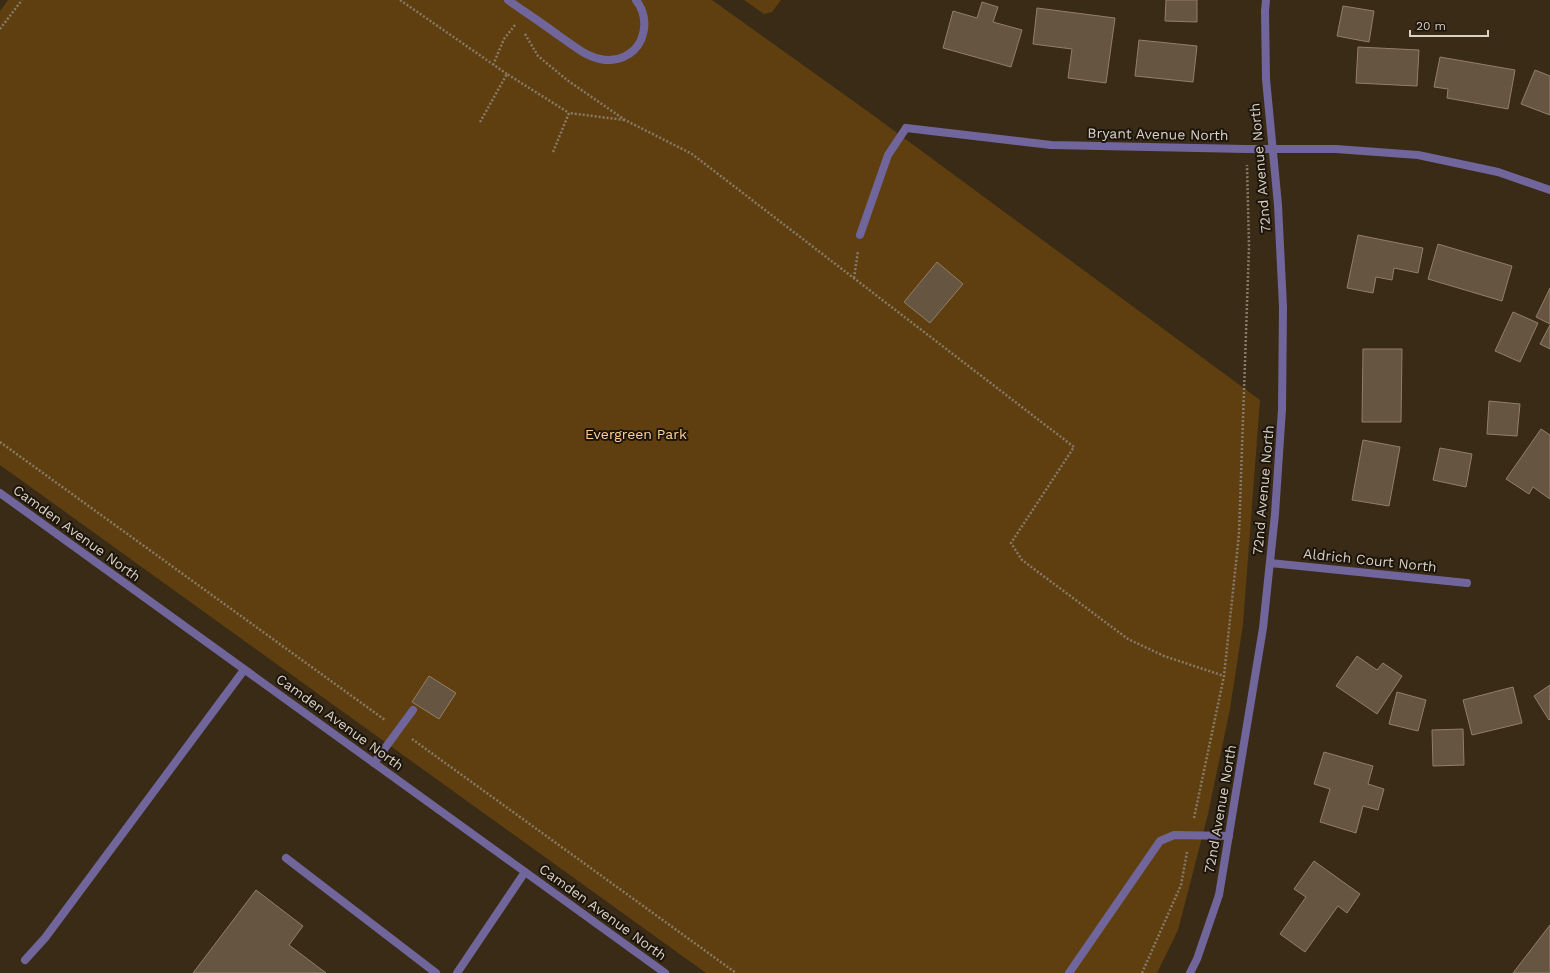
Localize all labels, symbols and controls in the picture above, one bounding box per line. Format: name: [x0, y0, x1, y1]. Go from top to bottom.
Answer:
scale bar: [1410, 12, 1488, 38]
text: 20 m: [1416, 19, 1446, 33]
street label: 72nd Avenue North: [1246, 102, 1274, 234]
street label: Bryant Avenue North: [1087, 125, 1229, 143]
street label: 72nd Avenue North: [1249, 424, 1277, 556]
park label: Evergreen Park: [585, 426, 687, 442]
street label: Camden Avenue North: [10, 481, 144, 585]
street label: Aldrich Court North: [1303, 545, 1437, 575]
street label: Camden Avenue North: [273, 670, 407, 774]
street label: 72nd Avenue North: [1201, 743, 1239, 875]
street label: Camden Avenue North: [536, 860, 670, 964]

